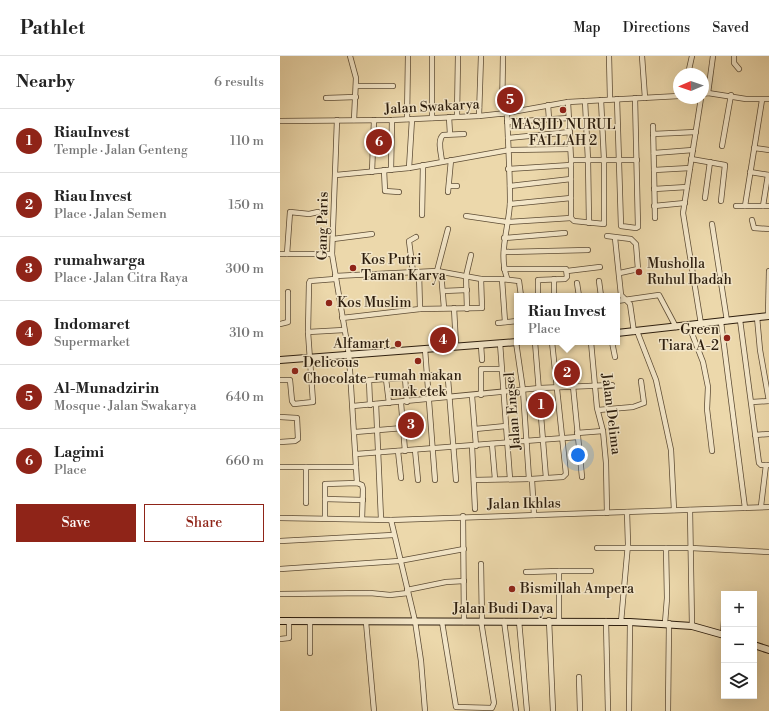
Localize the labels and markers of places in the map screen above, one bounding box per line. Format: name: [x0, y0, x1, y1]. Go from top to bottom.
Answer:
pin: 5: [497, 85, 523, 115]
marker: MASJID NURUL FALLAH 2: [558, 105, 568, 115]
place label: MASJID NURUL FALLAH 2: [510, 116, 616, 150]
pin: 6: [366, 127, 392, 157]
place label: Kos Putri Taman Karya: [361, 251, 447, 285]
place label: Musholla Ruhul Ibadah: [647, 255, 732, 289]
marker: Kos Putri Taman Karya: [348, 263, 358, 273]
marker: Musholla Ruhul Ibadah: [634, 267, 644, 277]
place label: Kos Muslim: [337, 294, 412, 312]
marker: Kos Muslim: [324, 298, 334, 308]
place label: Green Tiara A-2: [659, 321, 720, 355]
pin: 4: [430, 325, 456, 355]
marker: Green Tiara A-2: [722, 333, 732, 343]
place label: Alfamart: [332, 335, 390, 353]
marker: Alfamart: [393, 339, 403, 349]
place label: Delicous Chocolate: [303, 354, 367, 388]
marker: rumah makan mak etek: [413, 356, 423, 366]
pin: 2: [554, 358, 580, 388]
marker: Delicous Chocolate: [290, 366, 300, 376]
place label: rumah makan mak etek: [374, 367, 462, 401]
pin: 1: [528, 390, 554, 420]
pin: 3: [398, 410, 424, 440]
place label: Bismillah Ampera: [519, 580, 635, 598]
marker: Bismillah Ampera: [507, 584, 517, 594]

